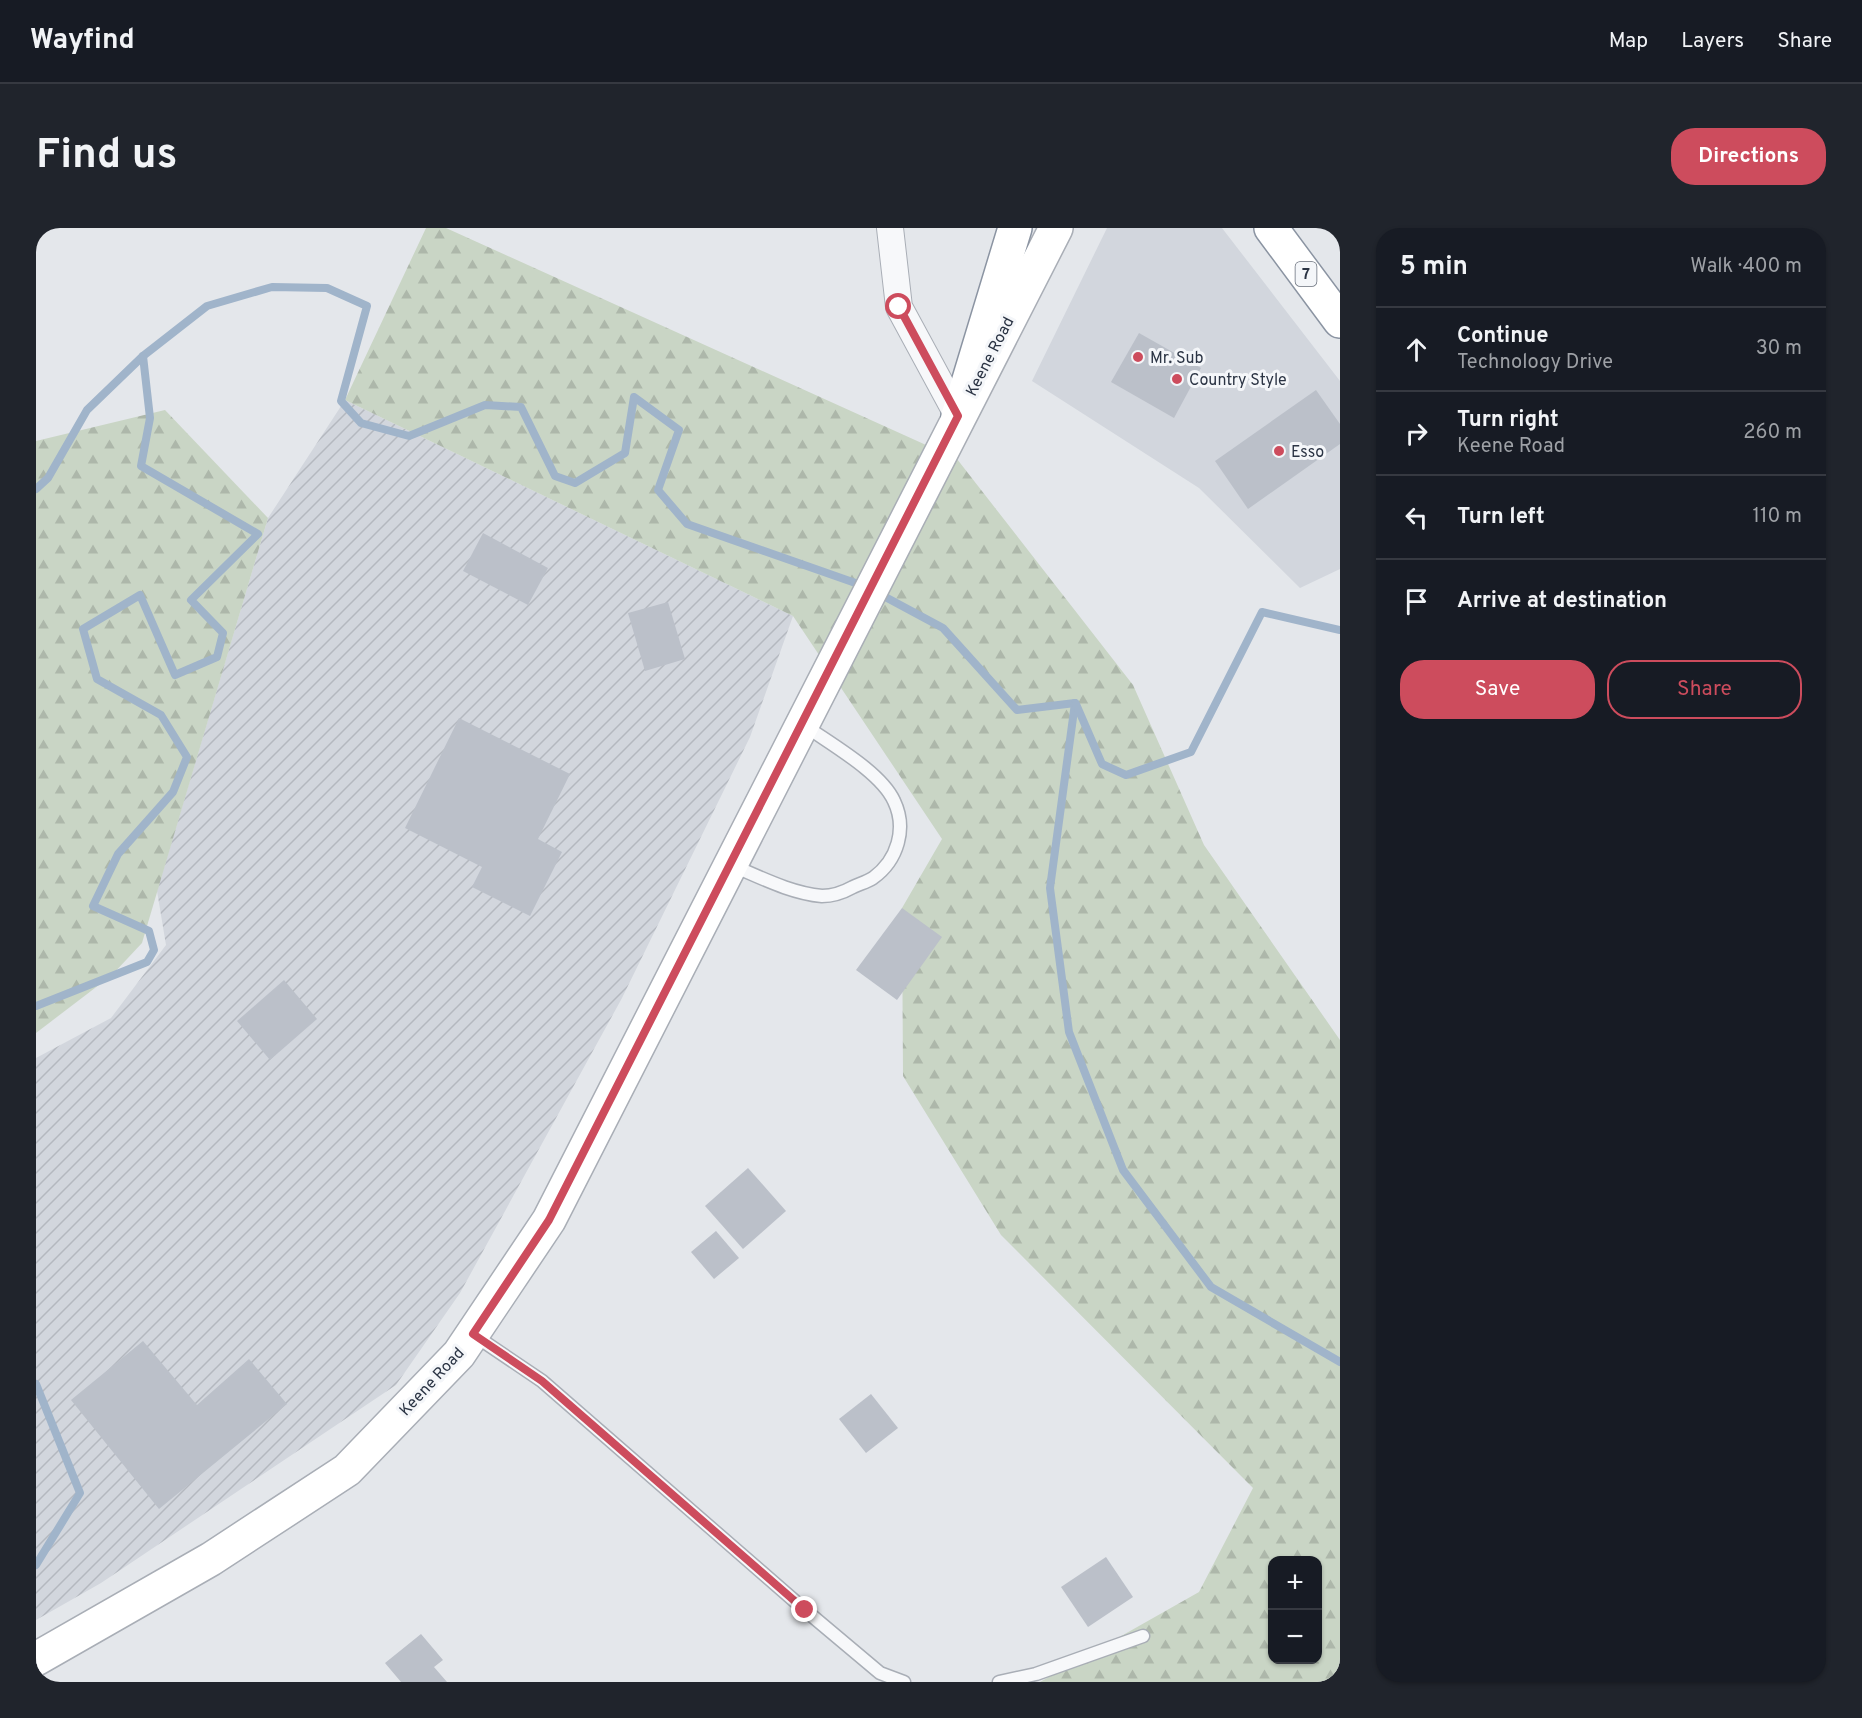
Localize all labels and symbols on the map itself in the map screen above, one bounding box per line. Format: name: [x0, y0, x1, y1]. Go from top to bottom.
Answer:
road number: 7: [1296, 262, 1316, 286]
route start: [885, 293, 911, 319]
street label: Keene Road: [962, 314, 1019, 400]
place label: Mr. Sub: [1150, 349, 1204, 369]
marker: Mr. Sub: [1131, 350, 1145, 364]
place label: Country Style: [1189, 371, 1287, 391]
marker: Country Style: [1170, 372, 1184, 386]
place label: Esso: [1291, 443, 1324, 463]
marker: Esso: [1272, 444, 1286, 458]
street label: Keene Road: [396, 1344, 469, 1421]
route end: [791, 1596, 817, 1622]

